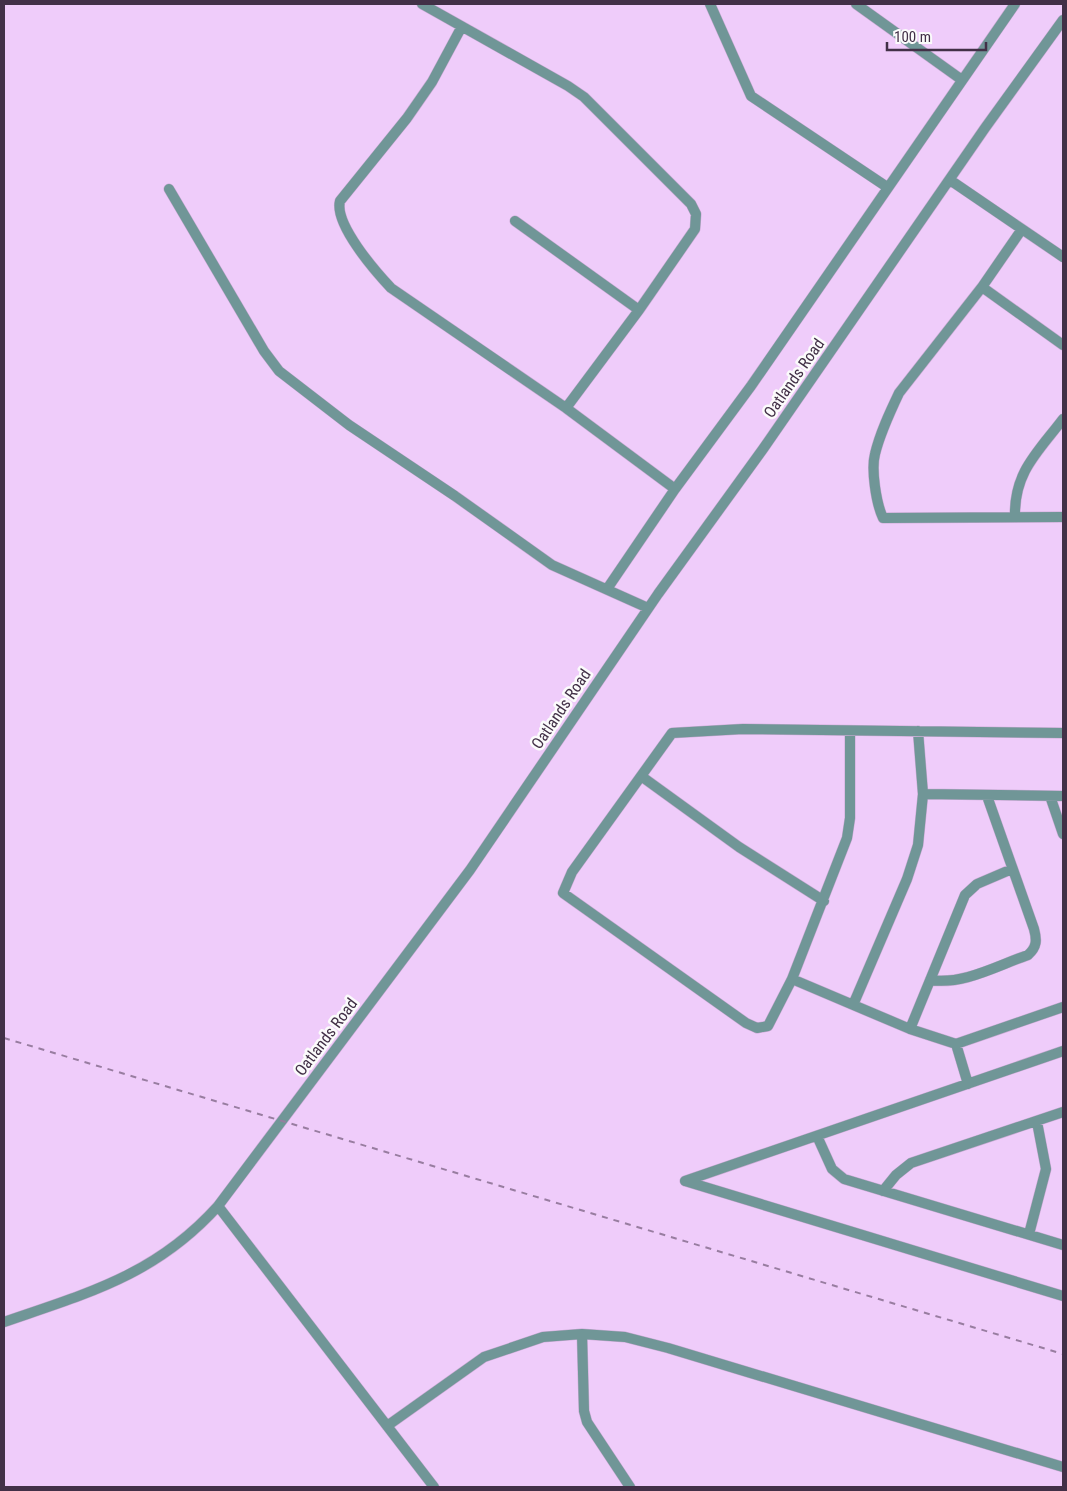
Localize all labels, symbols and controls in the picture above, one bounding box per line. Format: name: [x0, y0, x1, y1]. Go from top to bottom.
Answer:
scale bar: [887, 20, 986, 52]
text: 100 m: [894, 28, 931, 46]
street label: Oatlands Road: [760, 335, 828, 421]
street label: Oatlands Road: [527, 665, 595, 753]
street label: Oatlands Road: [291, 994, 361, 1080]

